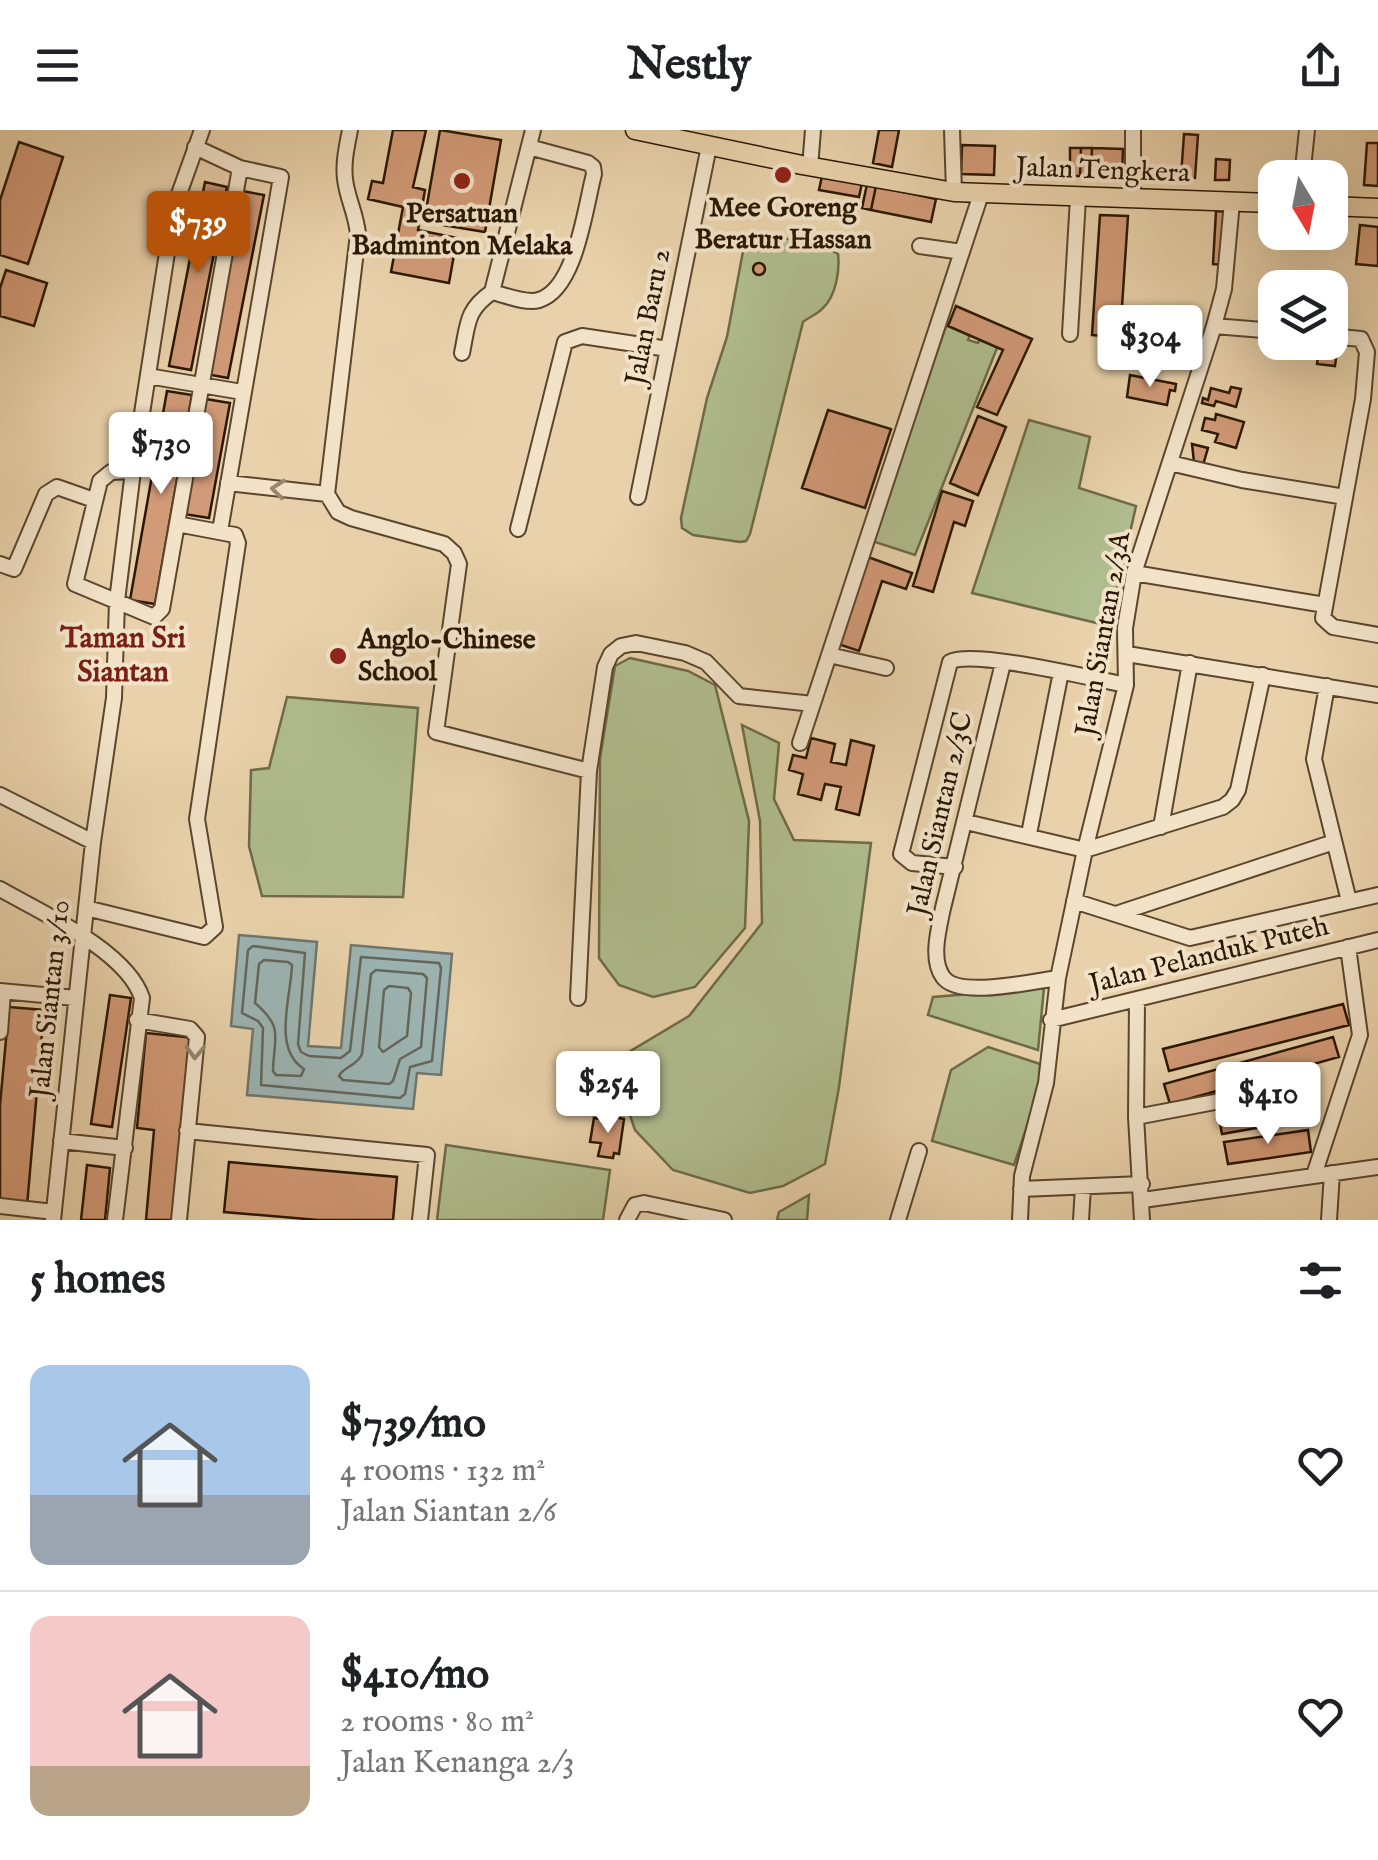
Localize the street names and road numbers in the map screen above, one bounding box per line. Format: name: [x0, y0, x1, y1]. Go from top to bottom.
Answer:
street label: Jalan Tengkera: [1012, 150, 1192, 192]
street label: Jalan Baru 2: [618, 246, 679, 391]
street label: Jalan Siantan 2/3A: [1068, 528, 1139, 742]
street label: Jalan Siantan 2/3C: [900, 709, 981, 922]
street label: Jalan Siantan 3/10: [23, 898, 79, 1103]
street label: Jalan Pelanduk Puteh: [1083, 909, 1332, 1003]

